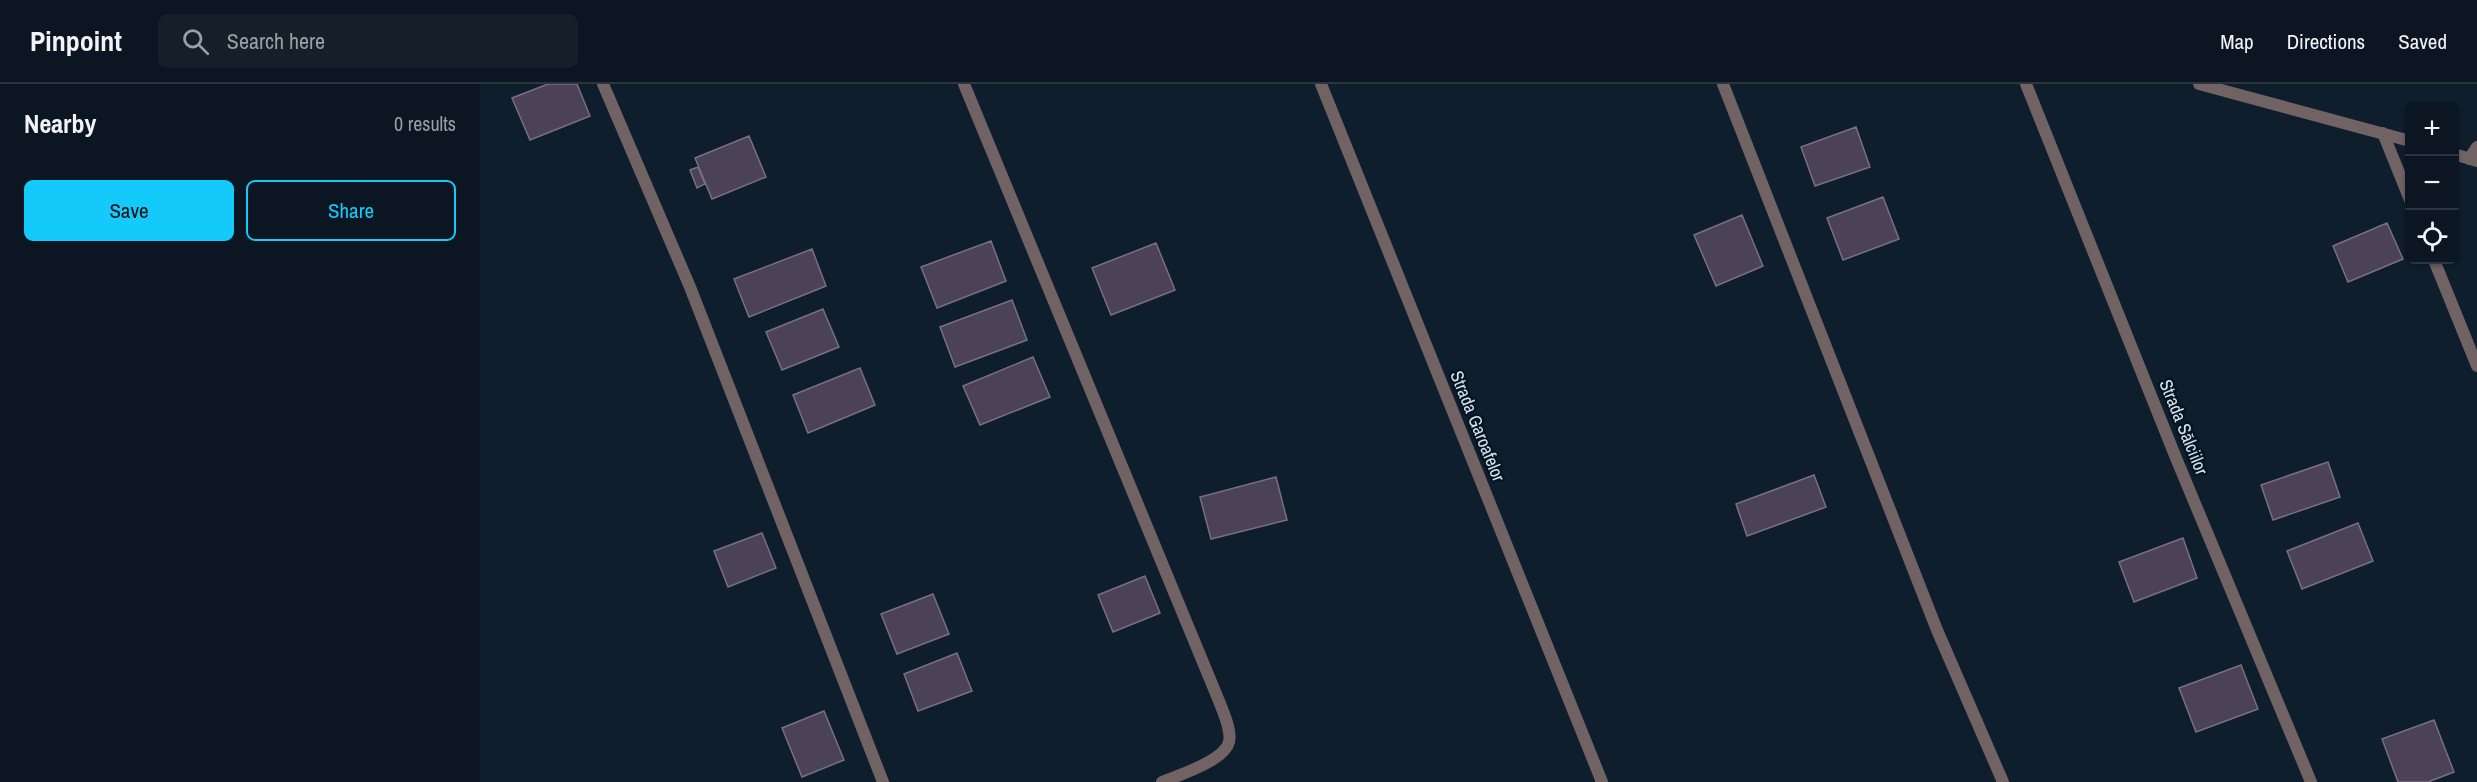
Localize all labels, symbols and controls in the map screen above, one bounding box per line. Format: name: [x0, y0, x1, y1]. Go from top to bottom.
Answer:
search box: [158, 14, 578, 68]
text: Pinpoint: [30, 22, 122, 60]
icon: search: [179, 25, 212, 58]
text: Search here: [227, 26, 325, 56]
text: Map: [2220, 27, 2254, 56]
text: Directions: [2287, 27, 2365, 56]
text: Saved: [2398, 27, 2447, 56]
map controls: [2405, 102, 2459, 264]
button: +: [2405, 102, 2459, 156]
text: Nearby: [24, 106, 96, 141]
text: 0 results: [394, 110, 456, 137]
button: −: [2405, 156, 2459, 210]
button: Save: [24, 180, 234, 241]
button: Share: [246, 180, 456, 241]
button: locate: [2405, 210, 2459, 264]
street label: Strada Garoafelor: [1444, 367, 1512, 485]
street label: Strada Sălciilor: [2154, 376, 2215, 479]

